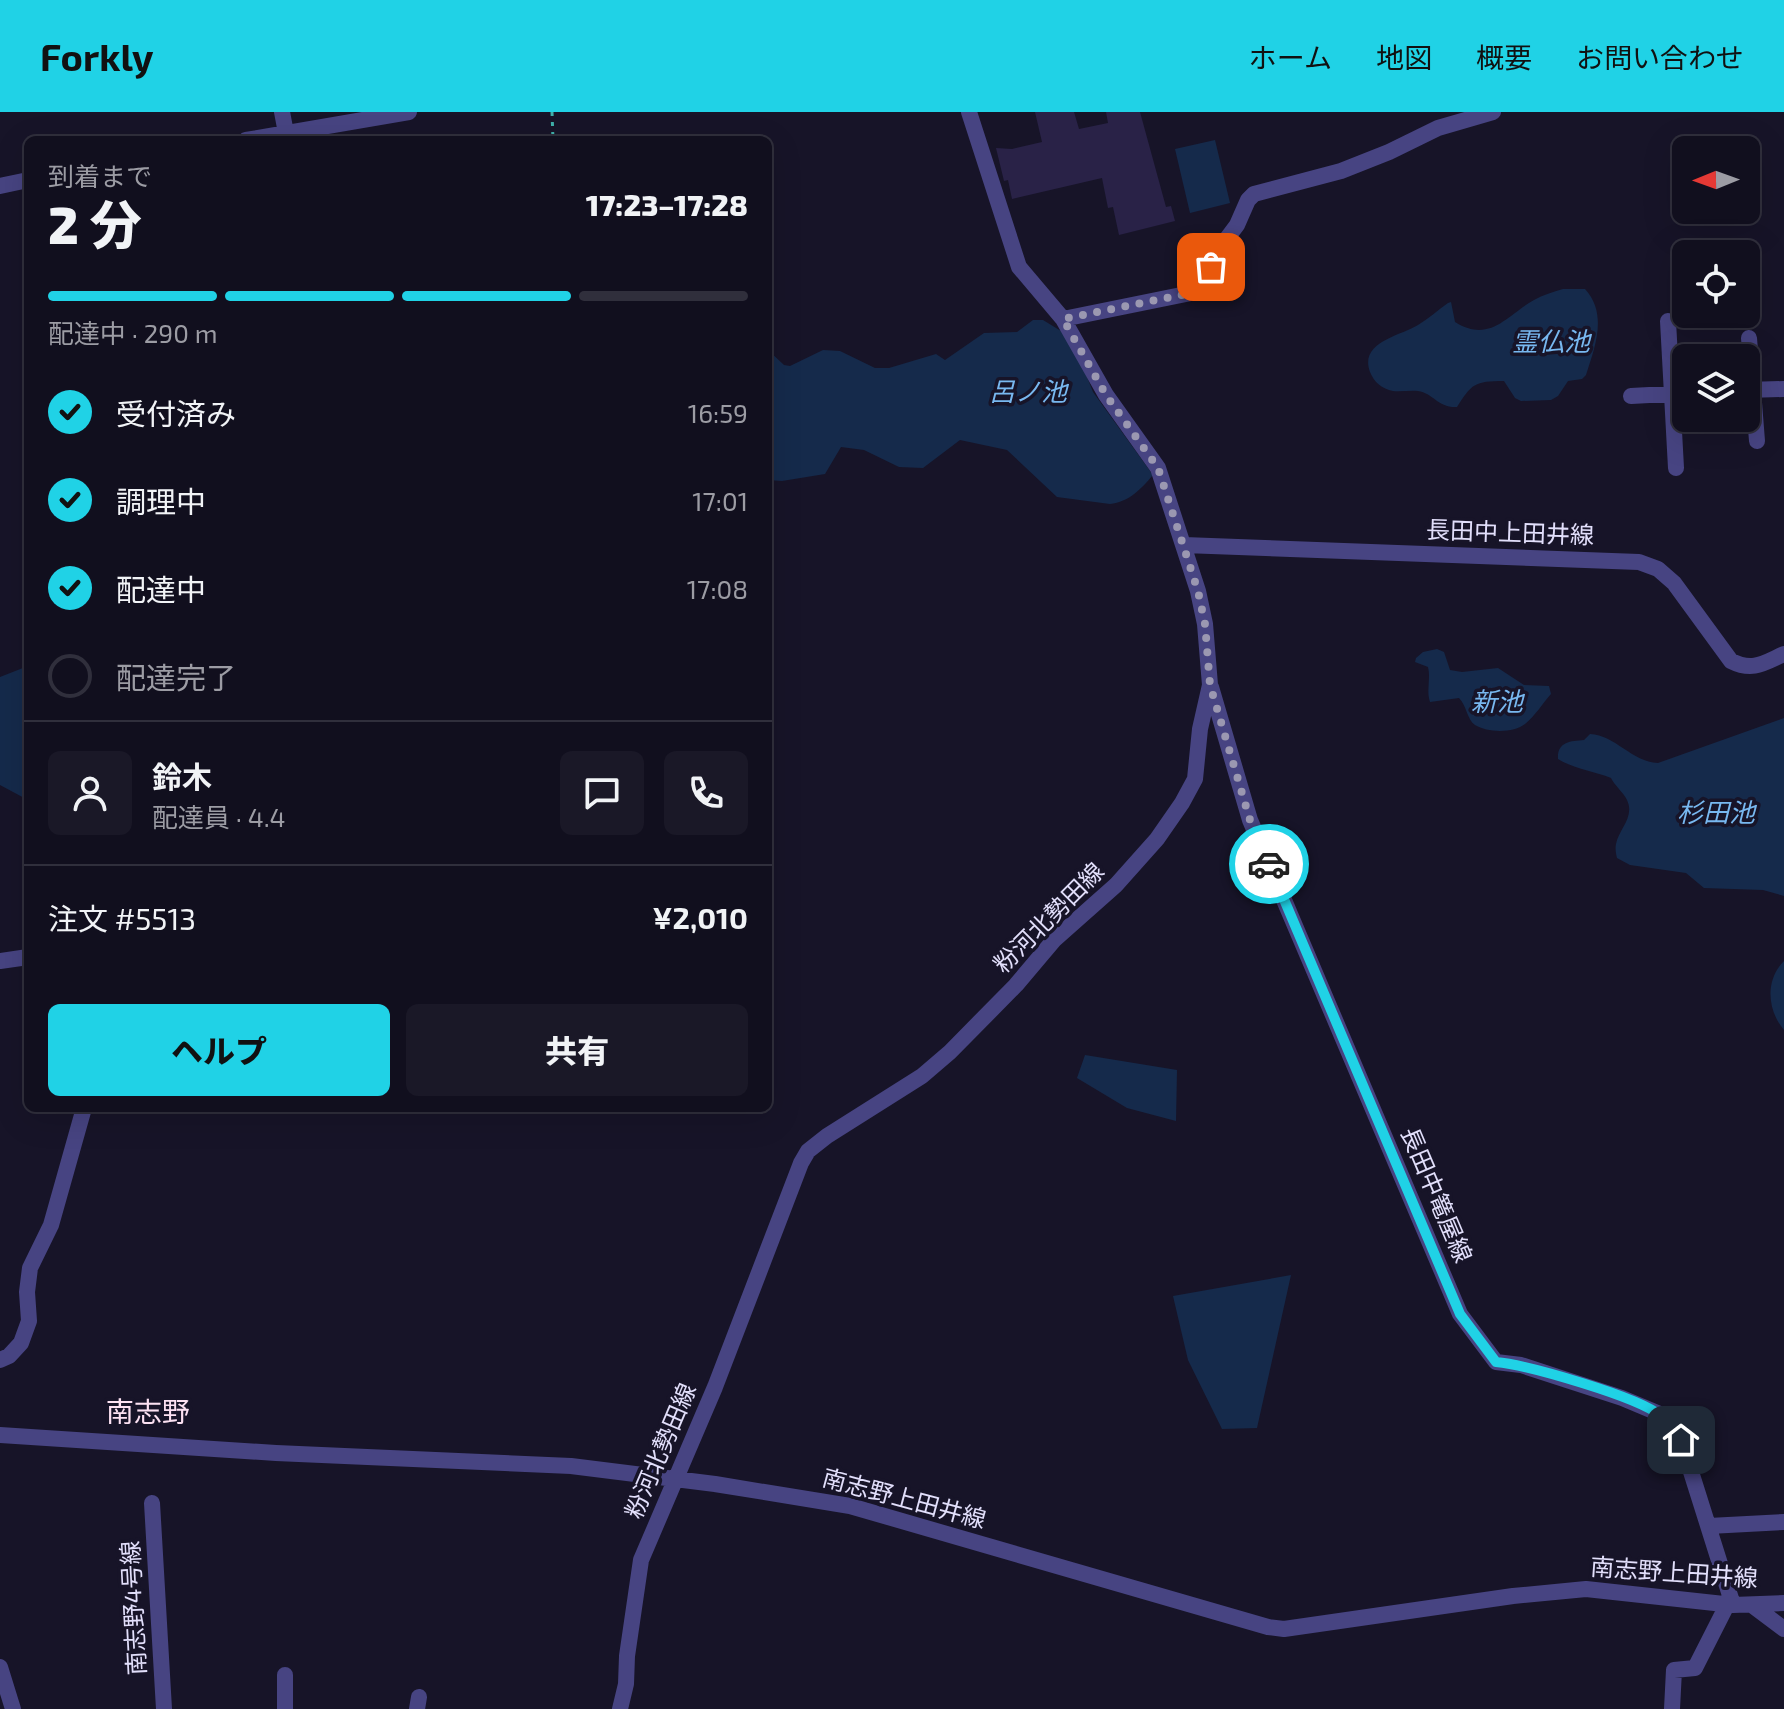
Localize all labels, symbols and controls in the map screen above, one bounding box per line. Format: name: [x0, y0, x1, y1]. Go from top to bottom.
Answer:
text: Forkly: [40, 33, 153, 79]
text: ホーム: [1249, 40, 1332, 74]
text: 地図: [1376, 40, 1432, 74]
text: 概要: [1476, 40, 1532, 74]
text: お問い合わせ: [1576, 40, 1744, 74]
north arrow: [1672, 136, 1760, 224]
map controls: [1672, 136, 1760, 432]
text: 到着まで: [48, 160, 152, 191]
text: 17:23–17:28: [586, 186, 748, 222]
text: 2 分: [48, 192, 142, 254]
pin: [1177, 233, 1245, 301]
button: locate: [1672, 240, 1760, 328]
icon: bag: [1189, 245, 1233, 289]
text: 配達中 · 290 m: [48, 317, 217, 348]
water label: 霊仏池: [1512, 325, 1593, 356]
button: layers: [1672, 344, 1760, 432]
water label: 呂ノ池: [989, 375, 1070, 406]
icon: check: [48, 390, 92, 434]
text: 受付済み: [116, 395, 236, 431]
text: 16:59: [688, 397, 748, 428]
icon: check: [48, 478, 92, 522]
text: 調理中: [116, 483, 206, 519]
text: 17:01: [692, 485, 748, 516]
street label: 長田中上田井線: [1426, 514, 1595, 549]
icon: check: [48, 566, 92, 610]
text: 配達中: [116, 571, 206, 607]
text: 17:08: [687, 573, 748, 604]
text: 配達完了: [116, 659, 236, 695]
water label: 新池: [1471, 685, 1526, 716]
button: person: [48, 751, 132, 835]
button: chat: [560, 751, 644, 835]
button: phone: [664, 751, 748, 835]
text: 鈴木: [152, 758, 212, 794]
water label: 杉田池: [1677, 796, 1758, 827]
text: 配達員 · 4.4: [152, 801, 285, 832]
courier: [1229, 824, 1309, 904]
icon: car: [1247, 842, 1291, 886]
street label: 粉河北勢田線: [987, 856, 1109, 978]
text: ¥2,010: [653, 899, 748, 935]
text: 注文 #5513: [48, 900, 196, 936]
button: ヘルプ: [48, 1004, 390, 1096]
button: 共有: [406, 1004, 748, 1096]
street label: 長田中篭屋線: [1396, 1122, 1479, 1266]
street label: 粉河北勢田線: [618, 1378, 701, 1522]
district label: 南志野: [106, 1394, 190, 1428]
pin: [1647, 1406, 1715, 1474]
icon: home: [1659, 1418, 1703, 1462]
street label: 南志野上田井線: [819, 1462, 989, 1533]
street label: 南志野4号線: [114, 1540, 151, 1676]
street label: 南志野上田井線: [1589, 1551, 1759, 1592]

